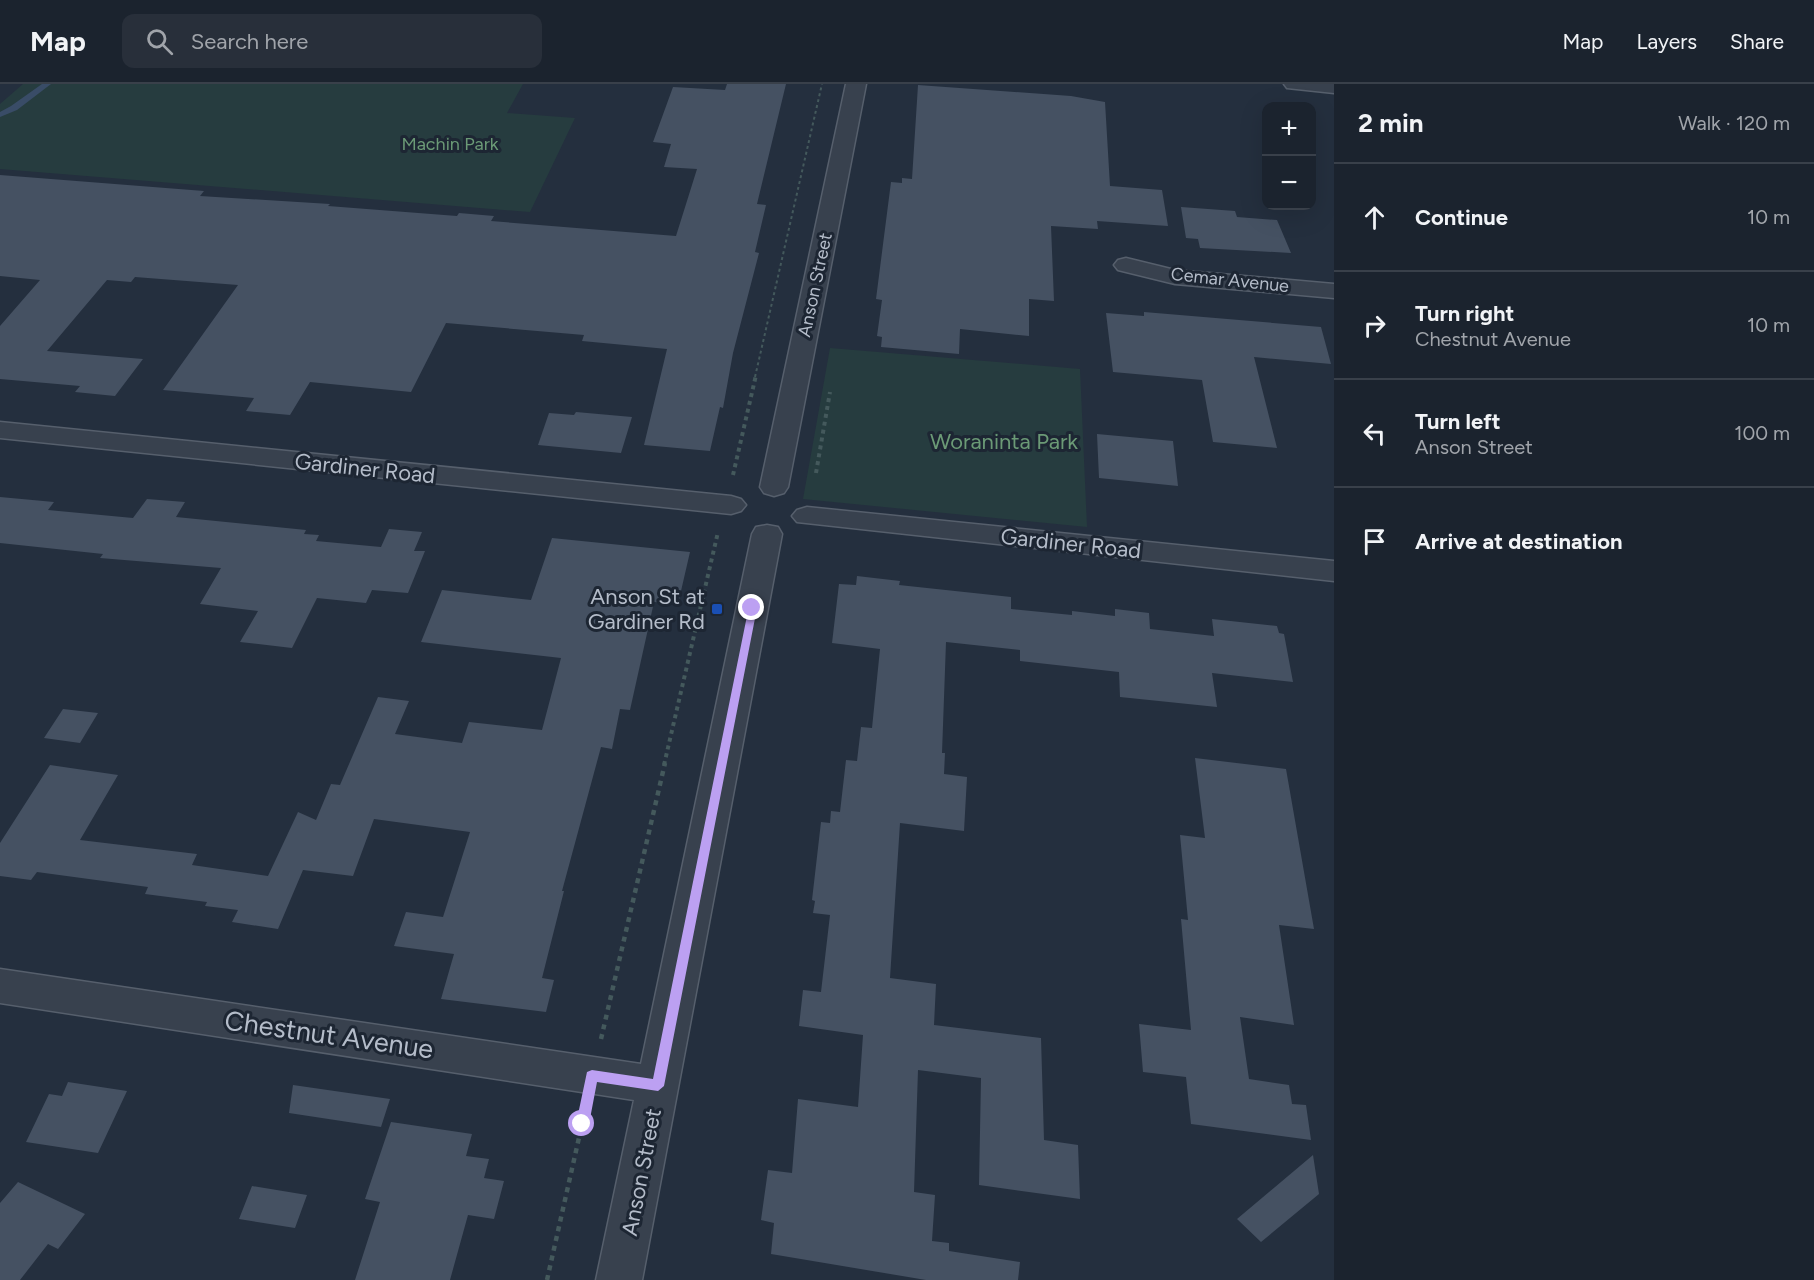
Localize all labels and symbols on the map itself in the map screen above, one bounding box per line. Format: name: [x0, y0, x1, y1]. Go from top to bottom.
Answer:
park label: Machin Park: [401, 133, 499, 155]
street label: Anson Street: [793, 231, 837, 339]
street label: Cemar Avenue: [1170, 263, 1290, 297]
park label: Woraninta Park: [930, 428, 1078, 455]
street label: Gardiner Road: [293, 448, 437, 489]
street label: Gardiner Road: [999, 523, 1143, 564]
place label: Anson St at Gardiner Rd: [588, 583, 705, 635]
route end: [738, 594, 764, 620]
marker: Anson St at Gardiner Rd: [710, 602, 724, 616]
street label: Chestnut Avenue: [223, 1004, 436, 1065]
street label: Anson Street: [616, 1106, 667, 1238]
route start: [568, 1110, 594, 1136]

